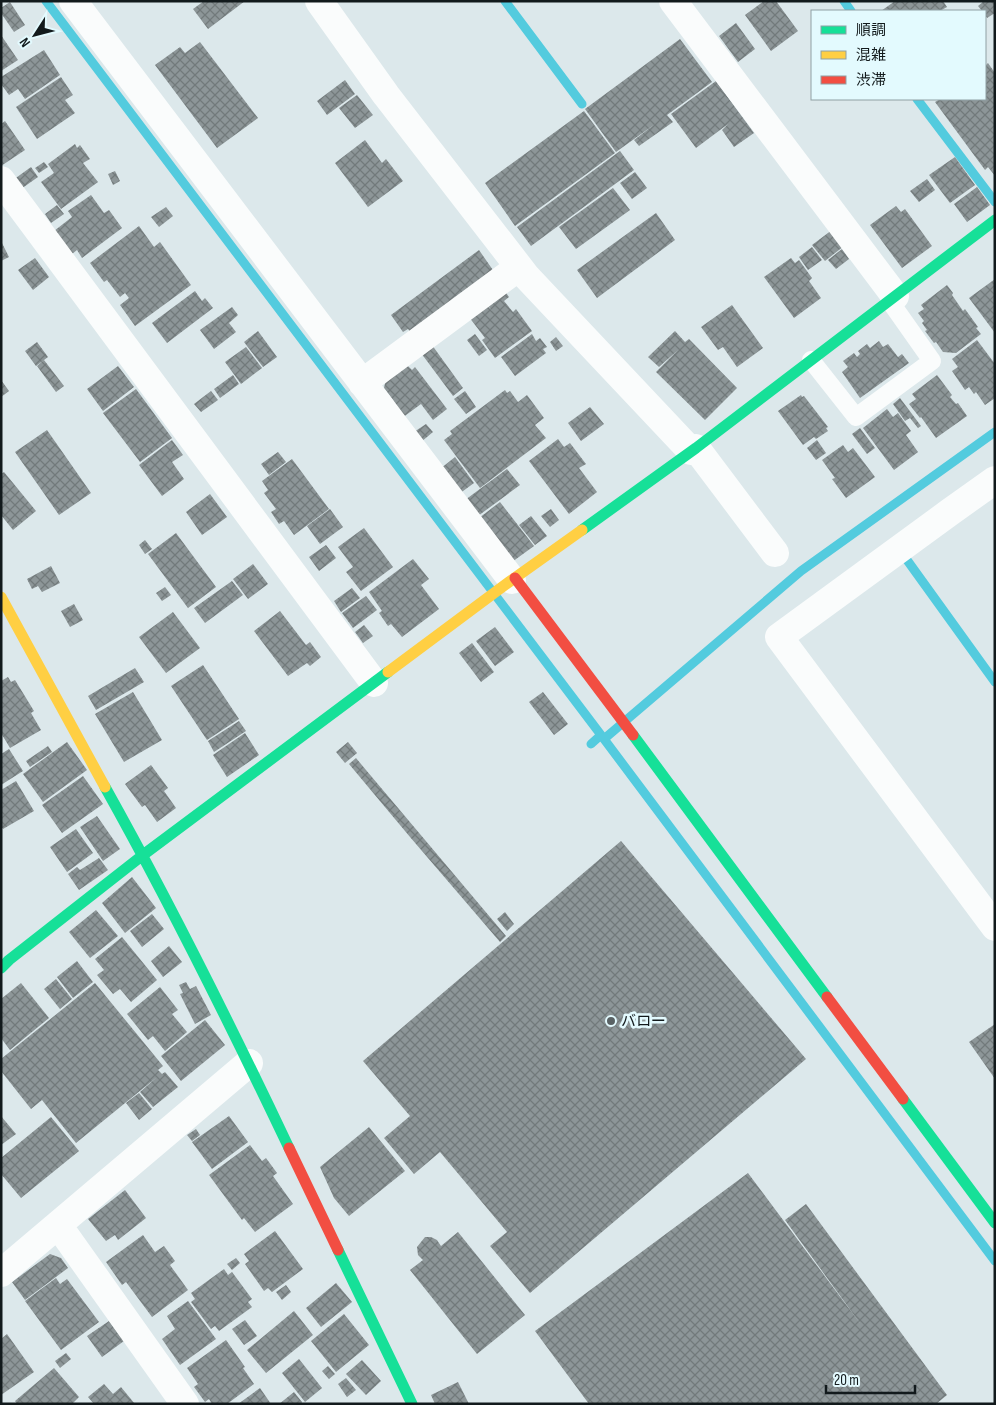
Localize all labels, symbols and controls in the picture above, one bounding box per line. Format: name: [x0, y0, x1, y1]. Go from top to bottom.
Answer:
north arrow: [10, 10, 60, 60]
legend: [811, 10, 986, 100]
text: 順調: [856, 21, 886, 40]
text: N: [16, 34, 34, 50]
text: 混雑: [856, 46, 886, 65]
text: 渋滞: [856, 71, 886, 90]
place label: バロー: [621, 1012, 666, 1031]
marker: バロー: [605, 1015, 617, 1027]
scale bar: [826, 1362, 915, 1394]
text: 20 m: [834, 1371, 859, 1390]

